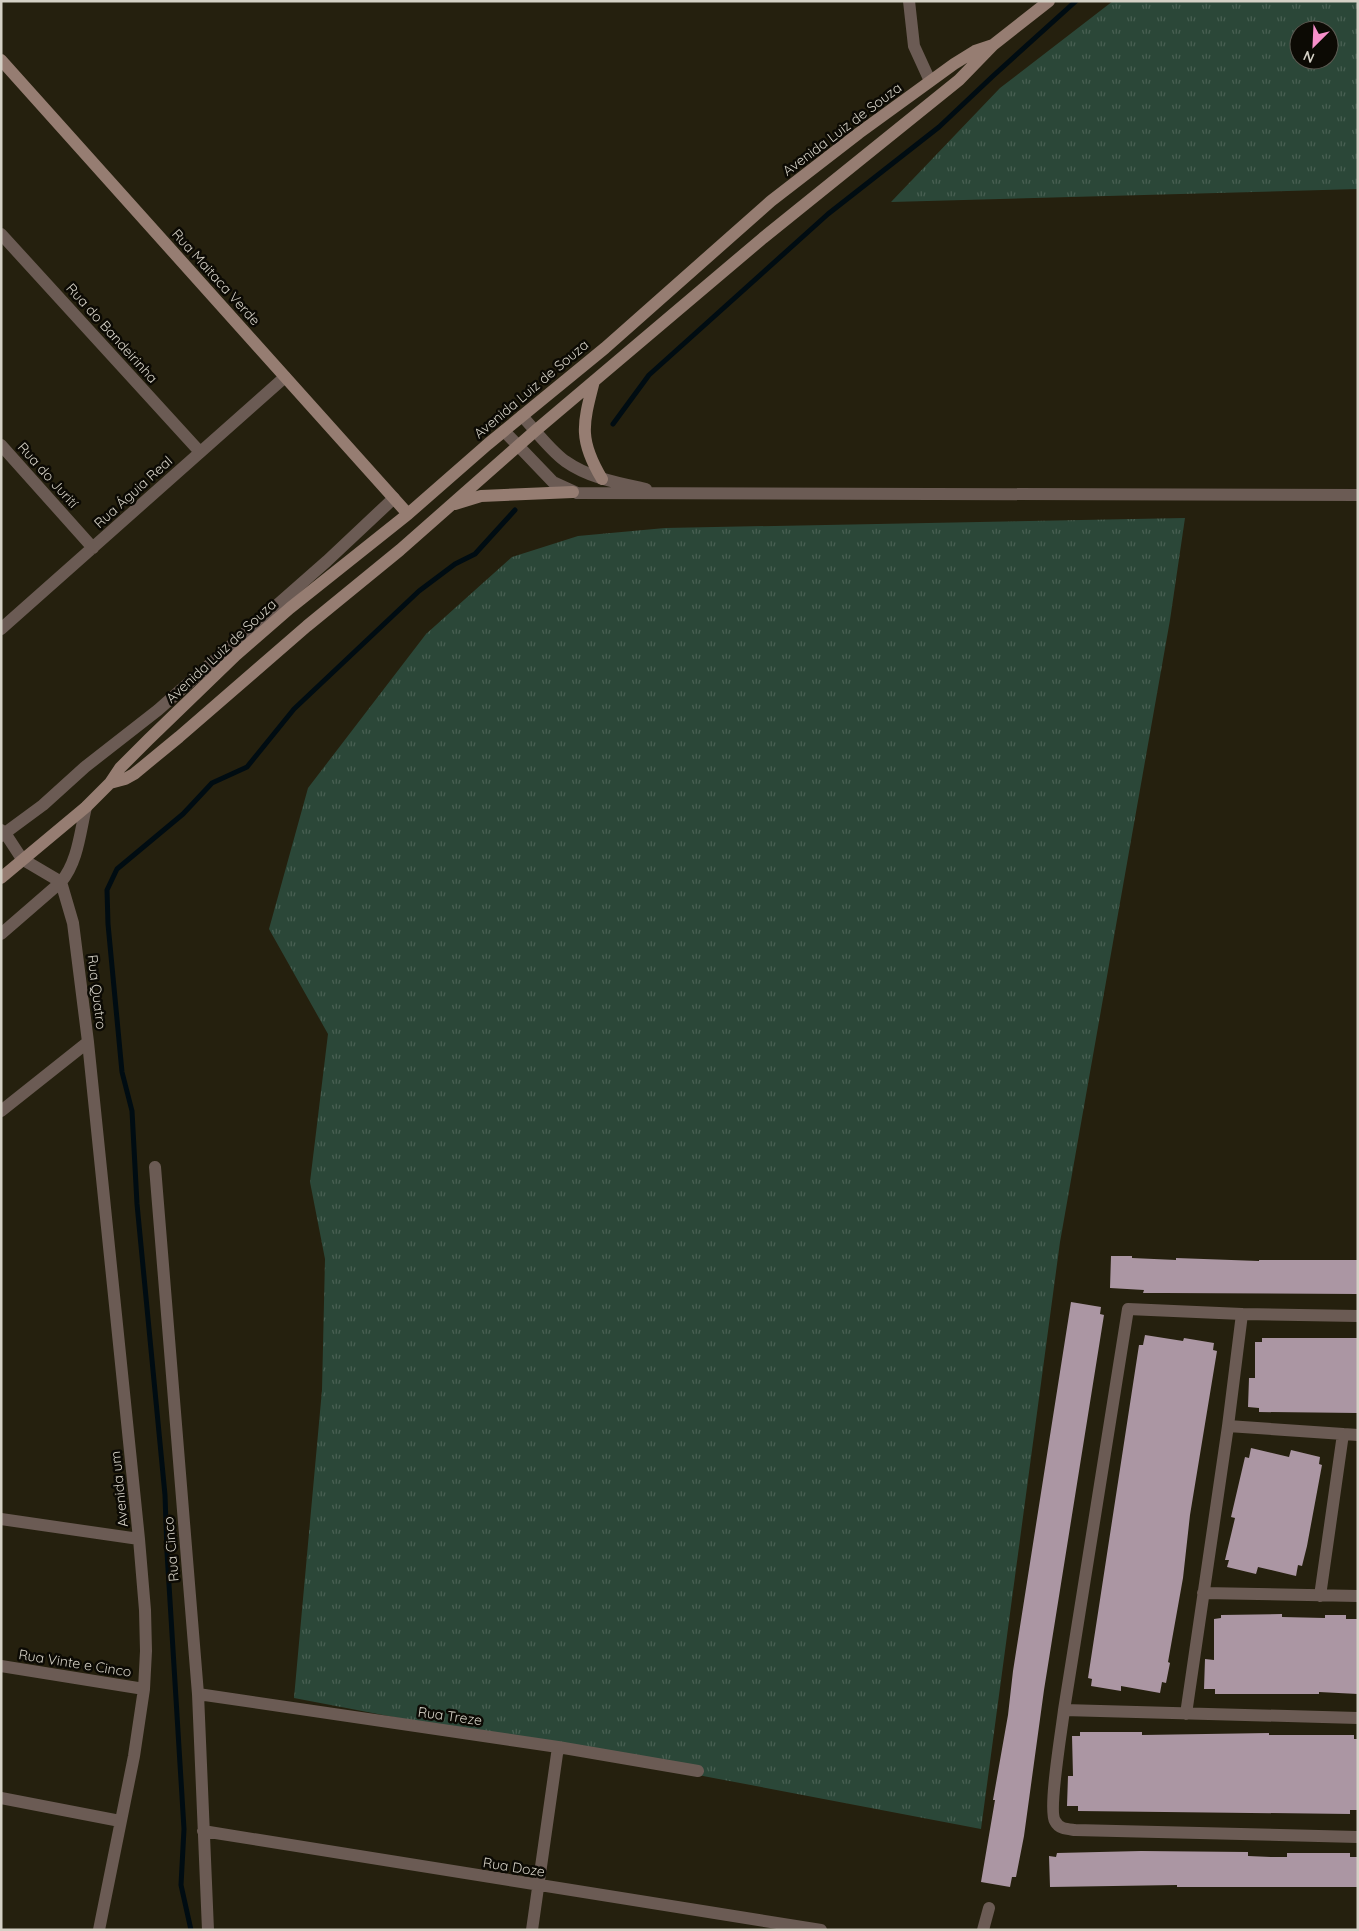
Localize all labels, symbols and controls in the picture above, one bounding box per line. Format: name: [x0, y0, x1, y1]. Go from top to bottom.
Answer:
north arrow: [1289, 20, 1339, 70]
text: N: [1300, 47, 1317, 67]
street label: Avenida Luiz de Souza: [779, 78, 905, 180]
street label: Rua Maitaca Verde: [168, 225, 264, 329]
street label: Rua do Bandeirinha: [62, 279, 162, 387]
street label: Avenida Luiz de Souza: [470, 336, 592, 442]
street label: Rua do Jurití: [14, 438, 82, 512]
street label: Rua Águia Real: [90, 452, 176, 532]
street label: Avenida Luiz de Souza: [162, 595, 280, 707]
street label: Rua Quatro: [83, 954, 111, 1030]
street label: Avenida um: [106, 1450, 132, 1528]
street label: Rua Cinco: [159, 1516, 183, 1582]
street label: Rua Vinte e Cinco: [17, 1645, 133, 1681]
street label: Rua Treze: [417, 1703, 483, 1729]
street label: Rua Doze: [482, 1853, 546, 1881]

